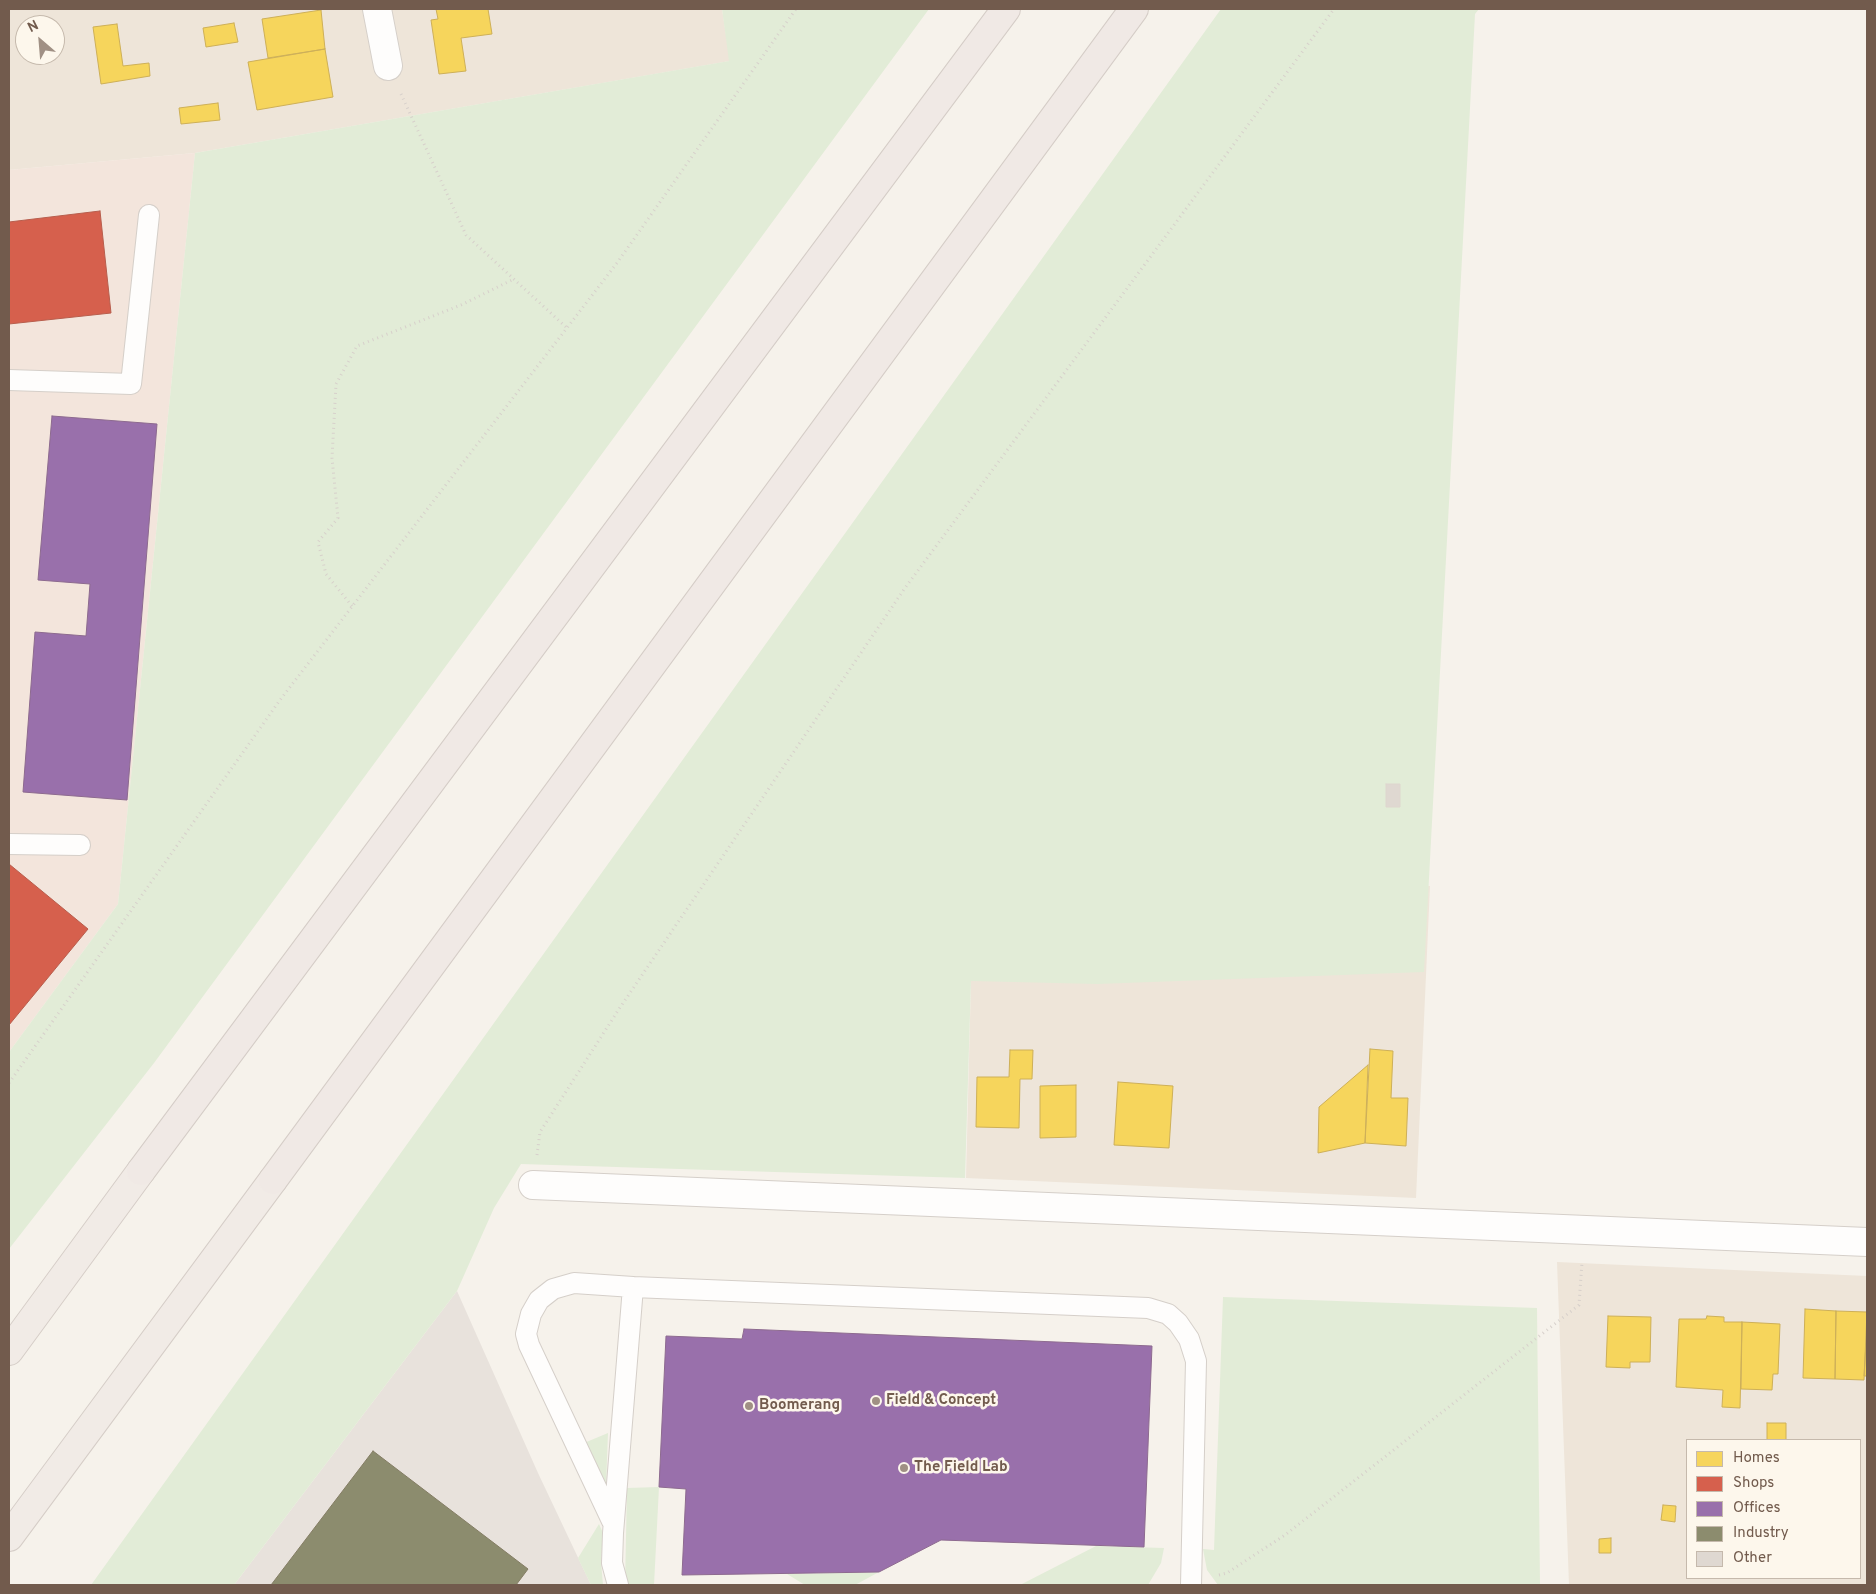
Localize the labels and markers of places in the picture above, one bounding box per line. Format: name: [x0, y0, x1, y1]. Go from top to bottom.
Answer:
place label: Field & Concept: [886, 1392, 996, 1410]
marker: Field & Concept: [870, 1395, 882, 1407]
place label: Boomerang: [759, 1397, 840, 1415]
marker: Boomerang: [743, 1400, 755, 1412]
place label: The Field Lab: [914, 1459, 1008, 1477]
marker: The Field Lab: [898, 1462, 910, 1474]

